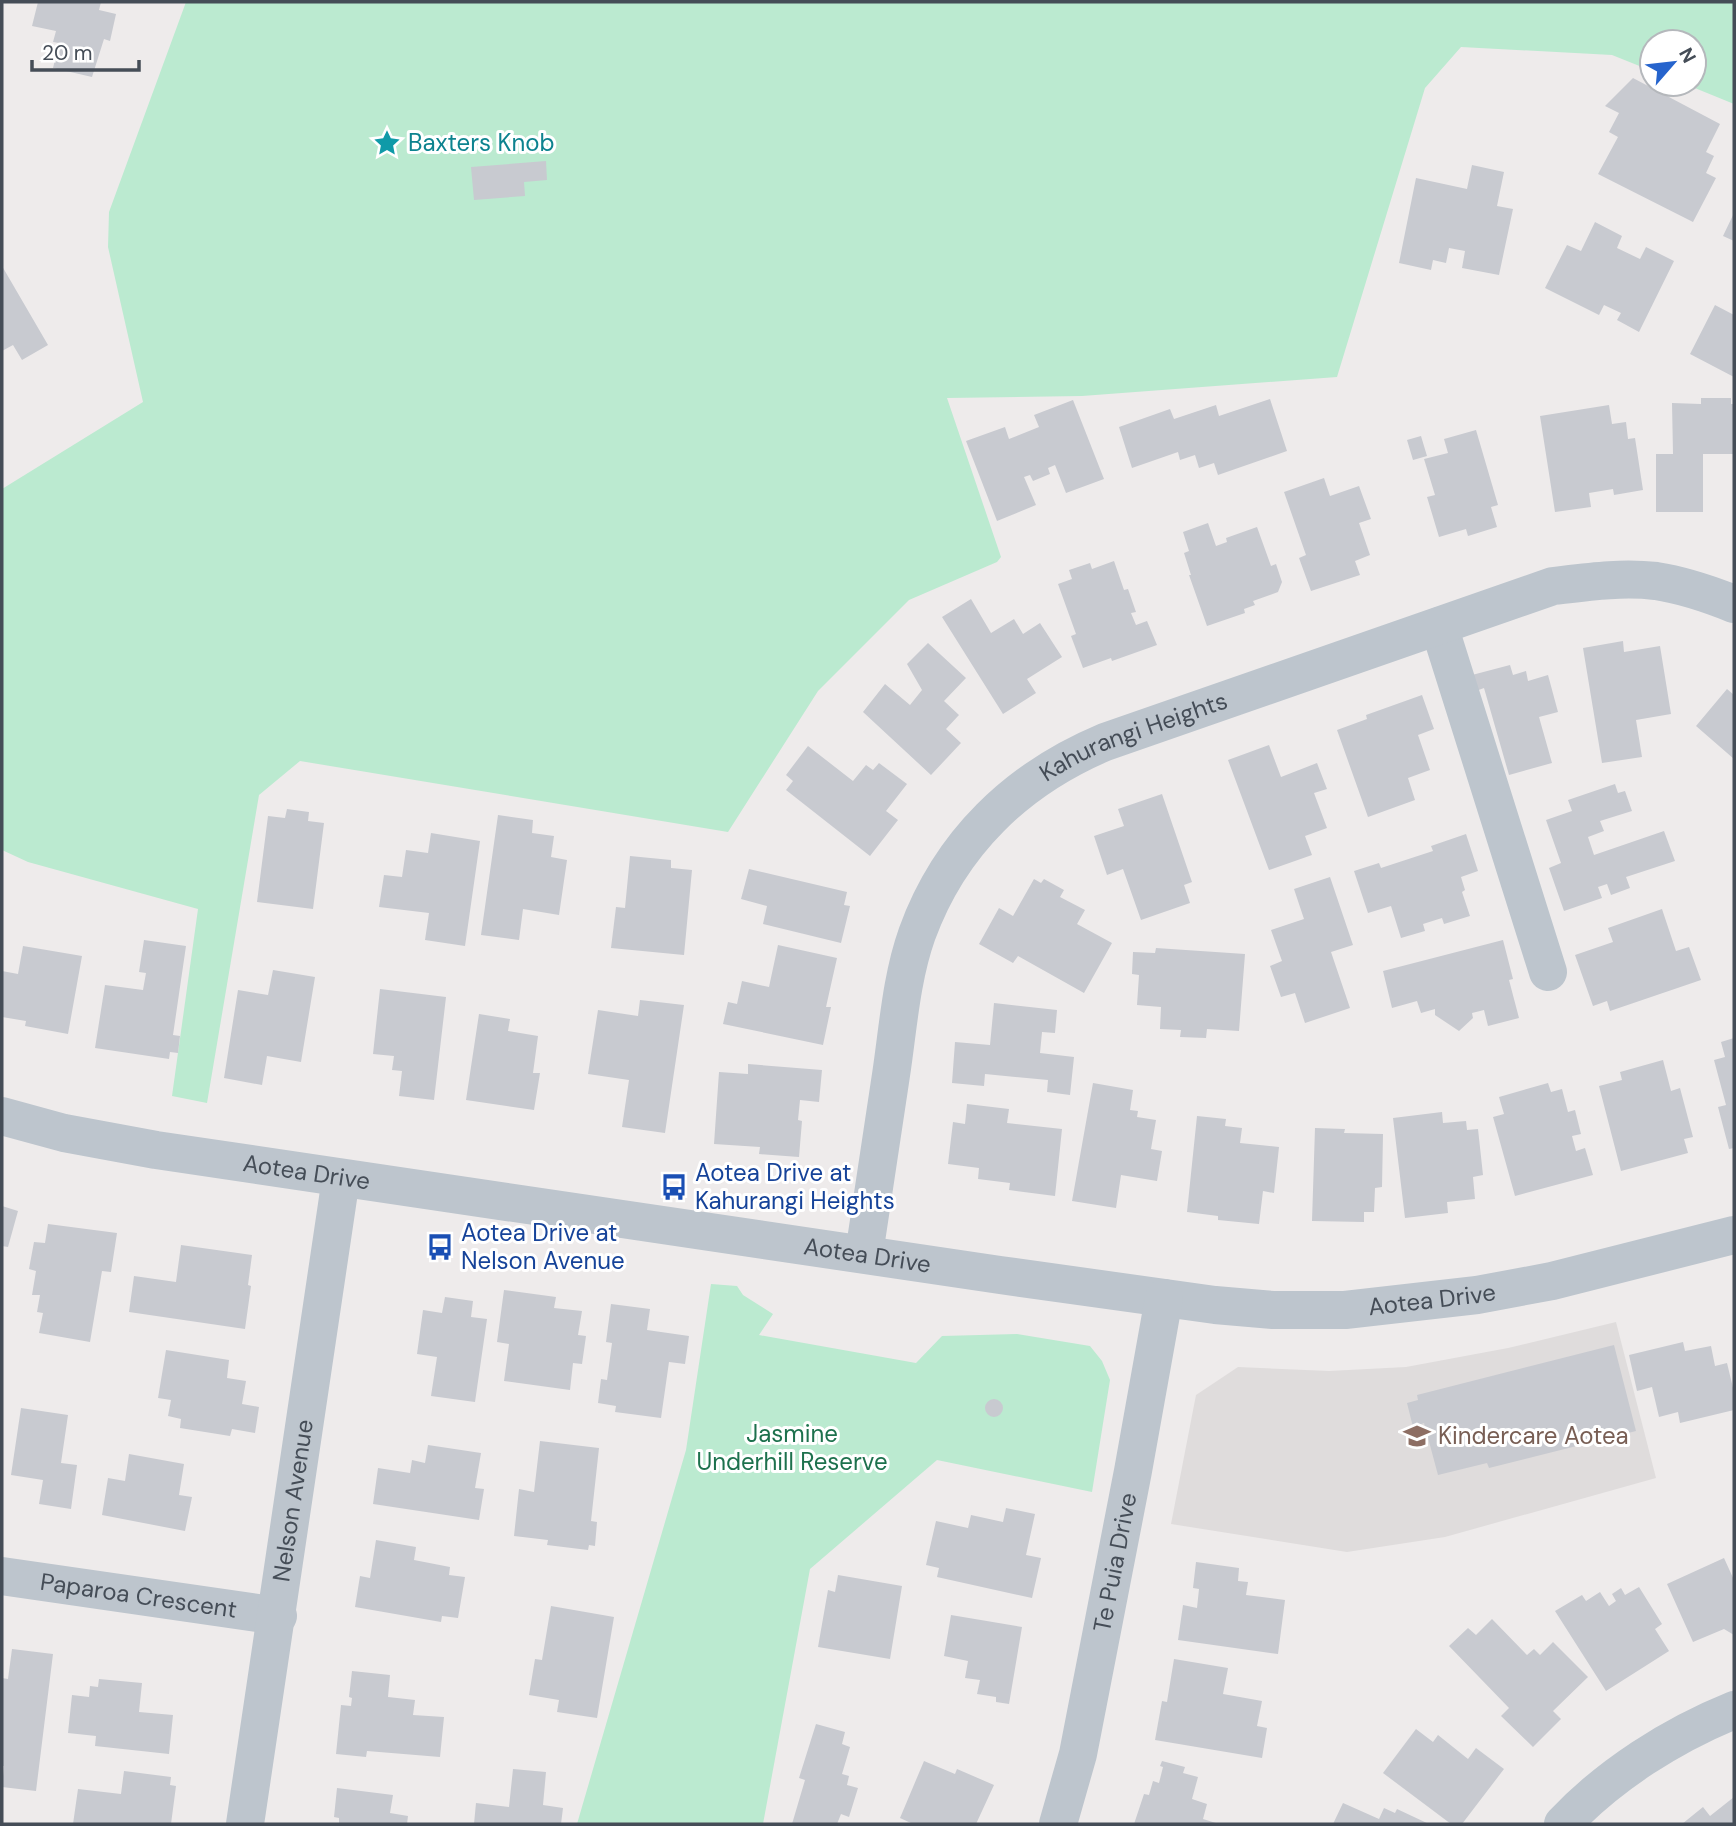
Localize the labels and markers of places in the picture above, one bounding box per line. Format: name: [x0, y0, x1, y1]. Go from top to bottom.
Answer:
place label: Baxters Knob: [408, 127, 555, 158]
place icon: Baxters Knob: [372, 128, 402, 158]
place label: Aotea Drive at Kahurangi Heights: [695, 1157, 895, 1216]
bus stop icon: Aotea Drive at Kahurangi Heights: [659, 1172, 689, 1202]
place label: Aotea Drive at Nelson Avenue: [461, 1217, 625, 1276]
bus stop icon: Aotea Drive at Nelson Avenue: [425, 1232, 455, 1262]
place label: Kindercare Aotea: [1438, 1420, 1629, 1451]
school or university icon: Kindercare Aotea: [1402, 1421, 1432, 1451]

